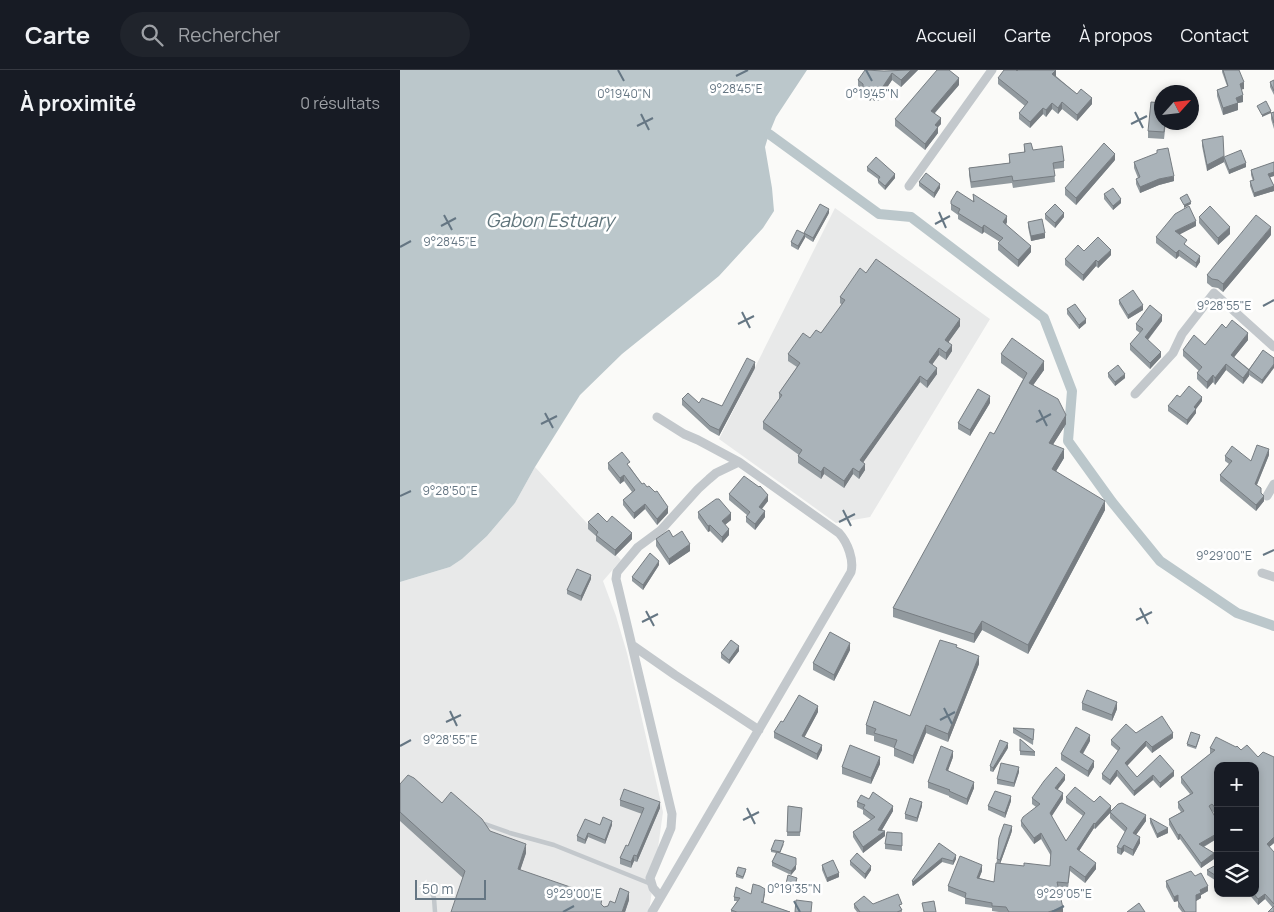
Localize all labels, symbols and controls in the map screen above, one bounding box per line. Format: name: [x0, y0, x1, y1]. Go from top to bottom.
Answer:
search box: [120, 12, 470, 57]
text: Carte: [25, 18, 90, 51]
icon: search: [138, 21, 166, 49]
text: Rechercher: [178, 22, 281, 48]
text: Accueil: [916, 23, 976, 47]
text: Carte: [1004, 23, 1051, 47]
text: À propos: [1079, 23, 1152, 47]
text: Contact: [1180, 23, 1249, 47]
text: 9°28'45"E: [709, 80, 763, 97]
text: 0°19'40"N: [597, 85, 651, 102]
text: 0°19'45"N: [846, 85, 898, 102]
north arrow: [1154, 85, 1199, 130]
text: À proximité: [20, 89, 136, 117]
text: 0 résultats: [300, 92, 380, 114]
water label: Gabon Estuary: [486, 207, 617, 233]
text: 9°28'45"E: [423, 233, 477, 250]
text: 9°28'55"E: [1197, 297, 1251, 314]
text: 9°28'50"E: [422, 482, 478, 499]
text: 9°29'00"E: [1196, 547, 1252, 564]
text: 9°28'55"E: [423, 731, 477, 748]
map controls: [1214, 762, 1259, 897]
button: +: [1214, 762, 1259, 807]
button: −: [1214, 807, 1259, 852]
button: layers: [1214, 852, 1259, 897]
scale bar: [415, 877, 486, 900]
text: 50 m: [422, 879, 453, 898]
text: 0°19'35"N: [767, 880, 821, 897]
text: 9°29'00"E: [546, 885, 602, 902]
text: 9°29'05"E: [1036, 885, 1092, 902]

